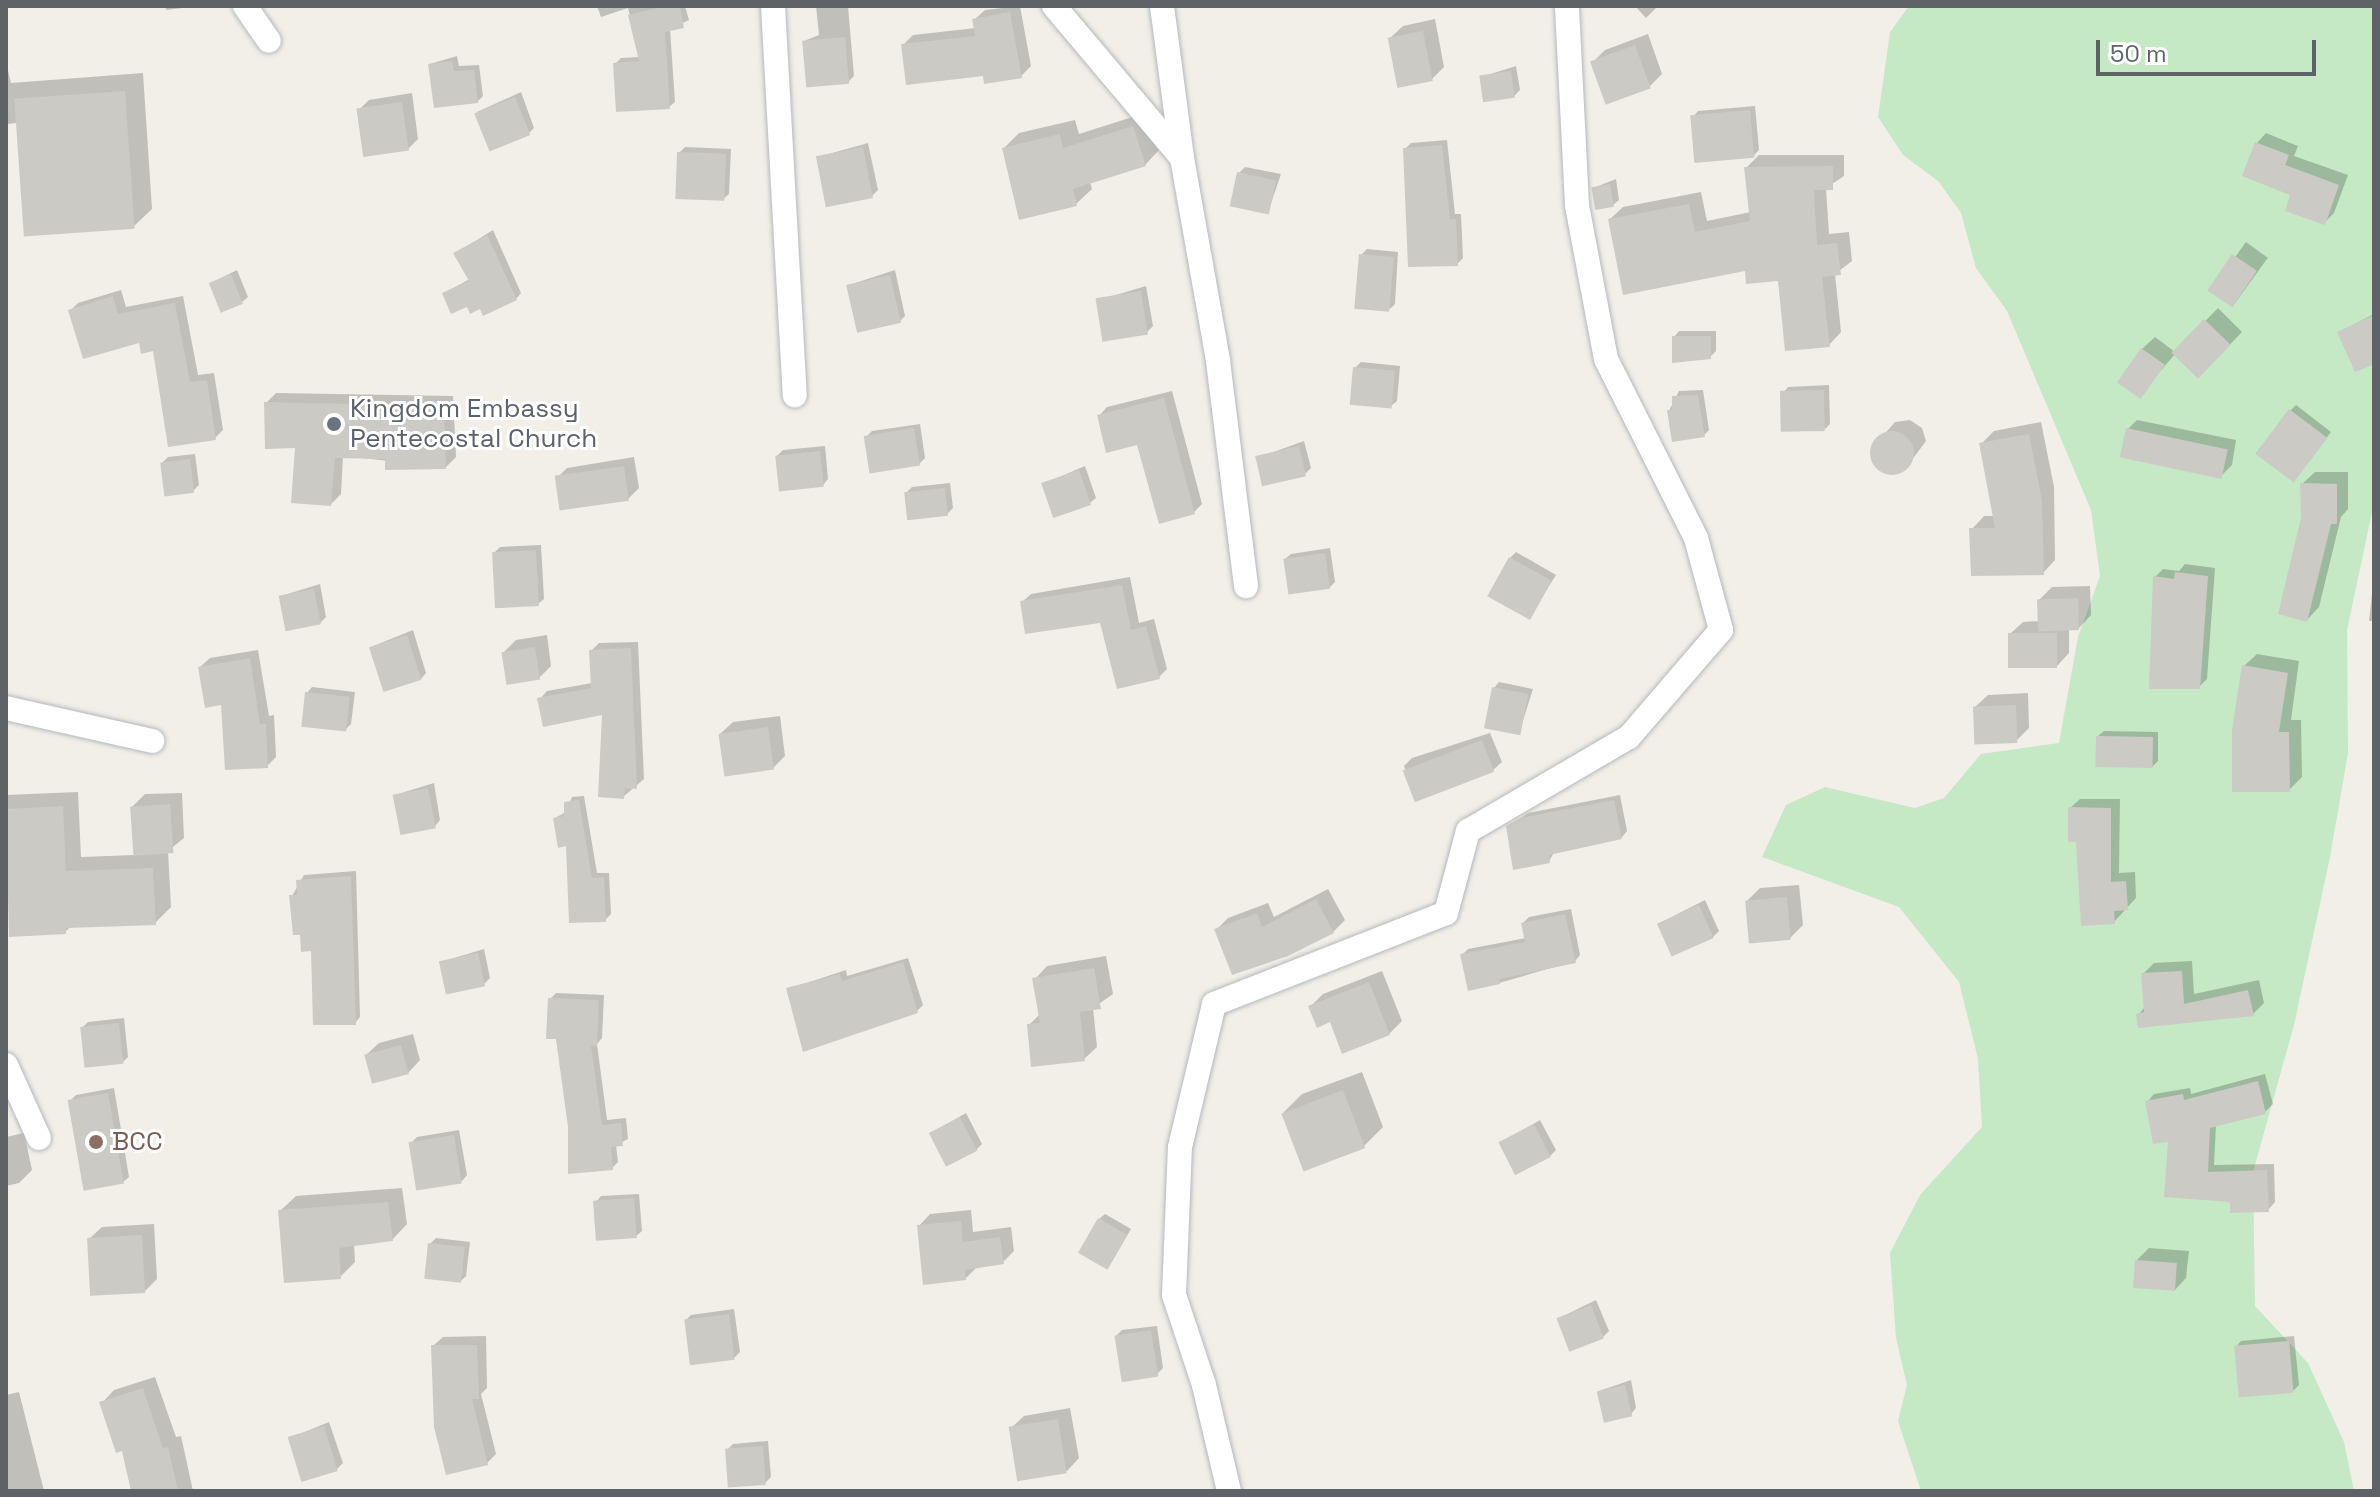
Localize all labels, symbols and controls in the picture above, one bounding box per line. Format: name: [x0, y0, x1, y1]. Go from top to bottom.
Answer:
scale bar: [2100, 24, 2320, 74]
text: 50 m: [2110, 38, 2167, 69]
place label: Kingdom Embassy Pentecostal Church: [350, 393, 597, 454]
marker: Kingdom Embassy Pentecostal Church: [325, 415, 343, 433]
place label: BCC: [112, 1126, 163, 1158]
marker: BCC: [87, 1133, 105, 1151]

